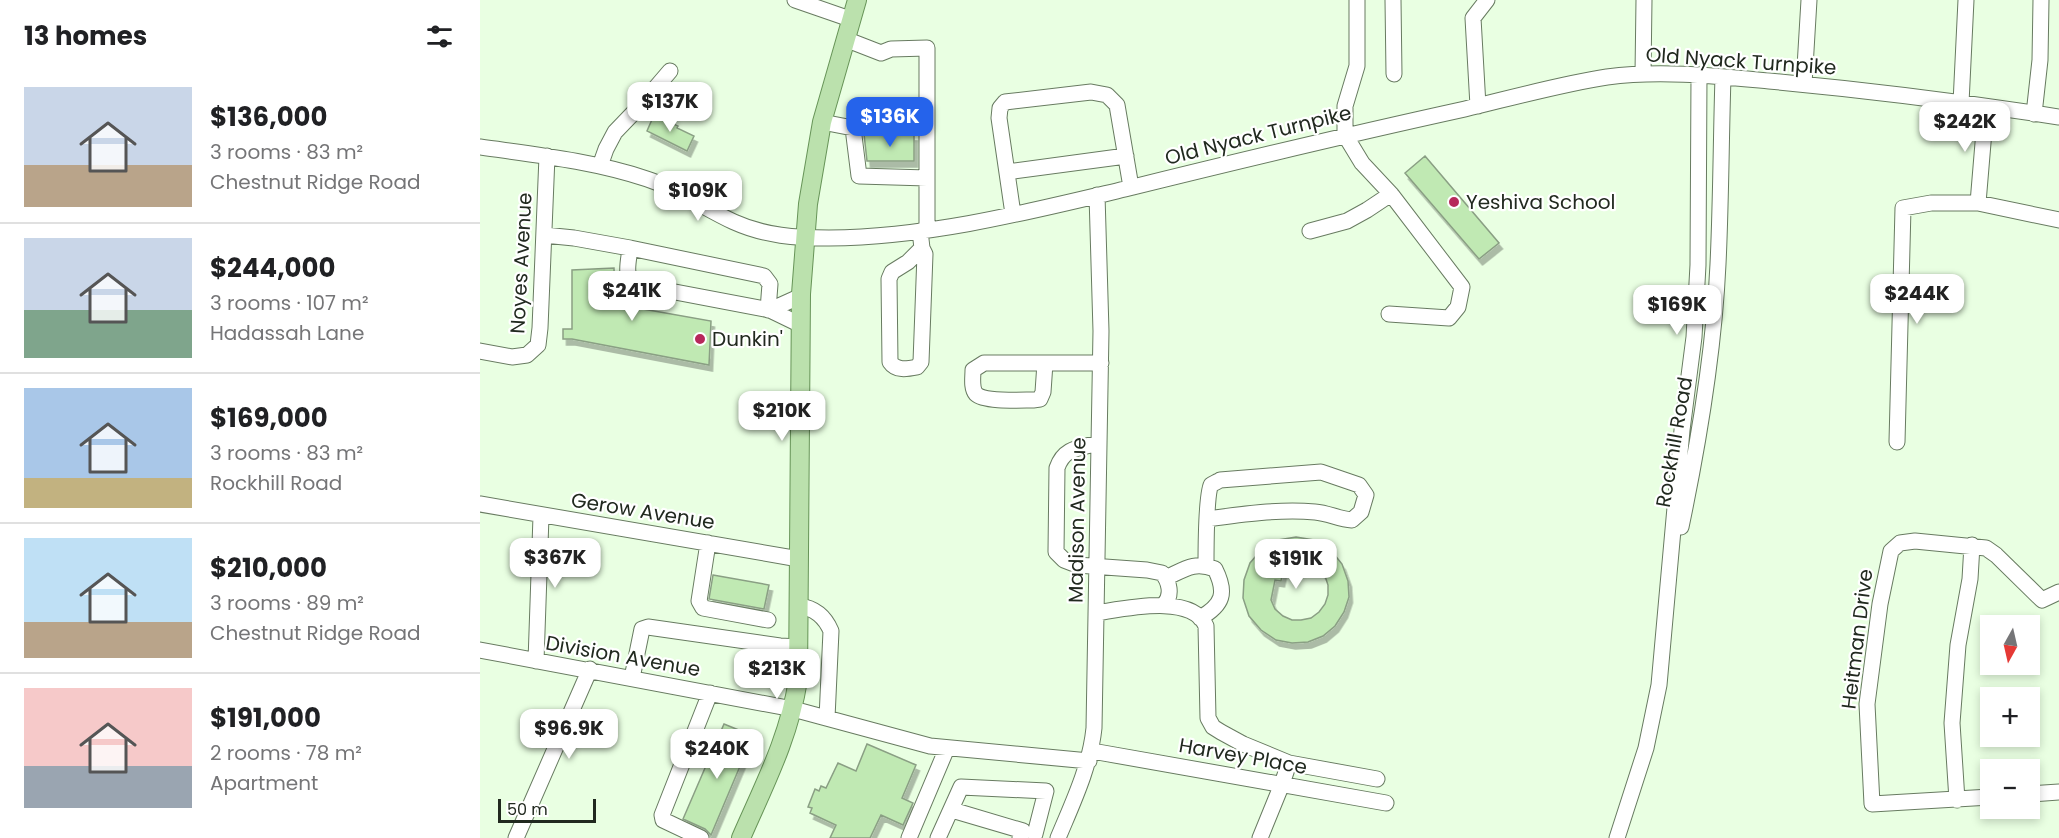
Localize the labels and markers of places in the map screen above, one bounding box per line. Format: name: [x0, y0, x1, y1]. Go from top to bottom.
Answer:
pin: $137K: [628, 82, 712, 133]
pin: $136K: [848, 97, 932, 148]
pin: $242K: [1923, 102, 2007, 153]
pin: $109K: [656, 171, 740, 222]
place label: Yeshiva School: [1466, 188, 1616, 216]
marker: Yeshiva School: [1447, 195, 1461, 209]
pin: $241K: [590, 271, 674, 322]
pin: $244K: [1875, 274, 1959, 325]
pin: $169K: [1635, 285, 1719, 336]
place label: Dunkin': [712, 325, 783, 353]
marker: Dunkin': [693, 332, 707, 346]
pin: $210K: [740, 391, 824, 442]
pin: $367K: [513, 538, 597, 589]
pin: $191K: [1254, 539, 1338, 590]
pin: $213K: [735, 649, 819, 700]
pin: $96.9K: [520, 709, 618, 760]
pin: $240K: [675, 729, 759, 780]

